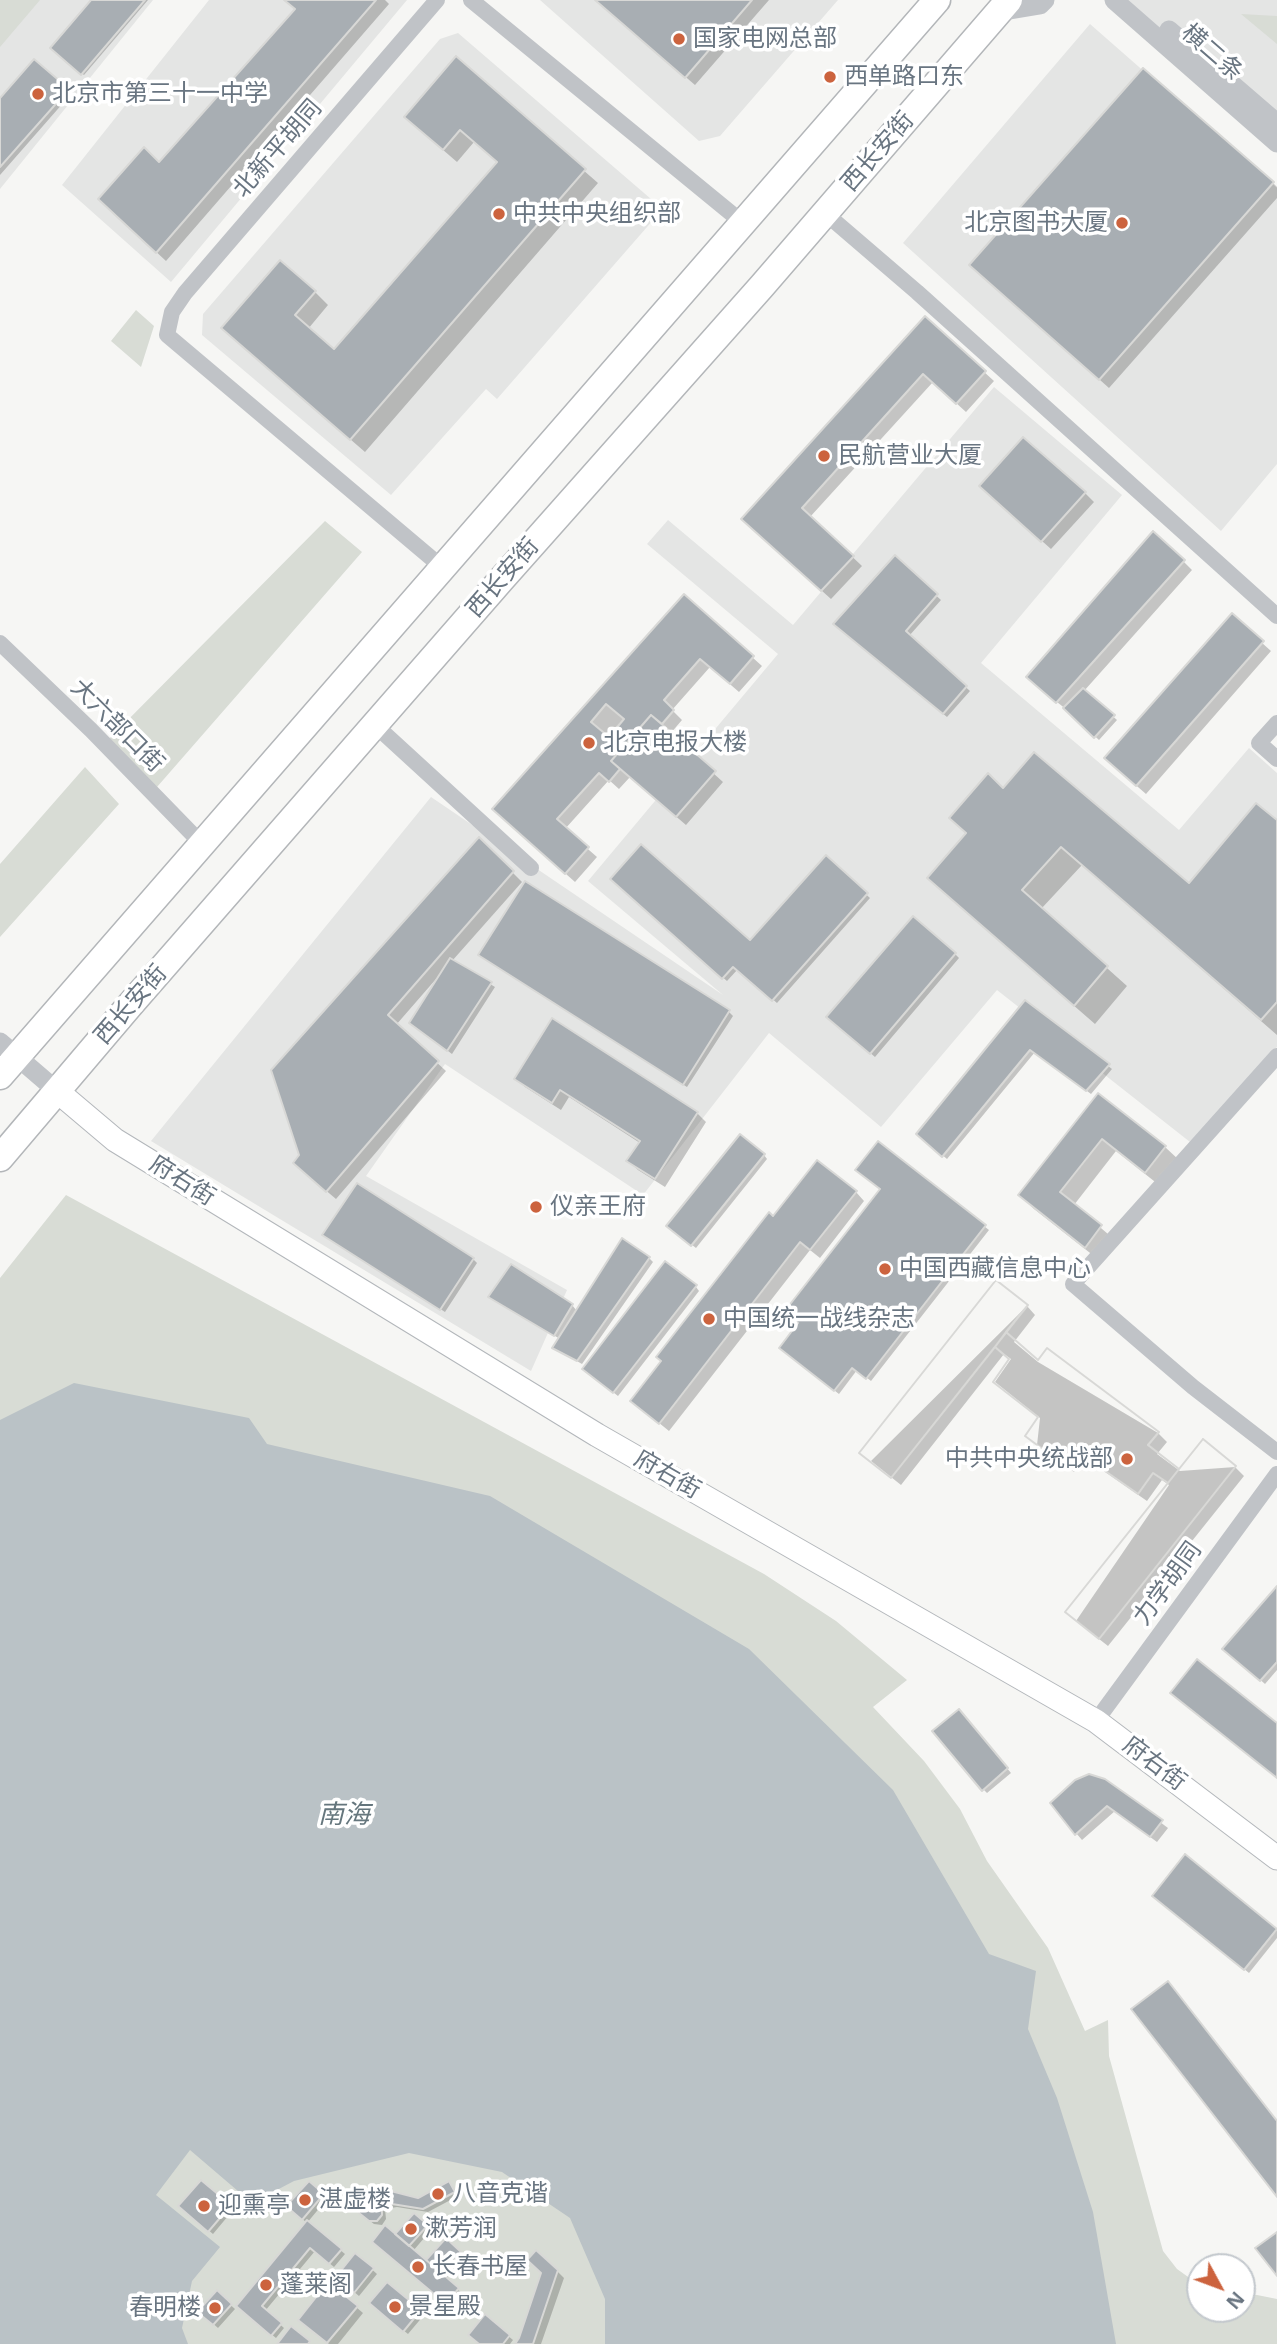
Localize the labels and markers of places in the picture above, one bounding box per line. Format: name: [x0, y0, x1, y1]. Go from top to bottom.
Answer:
place label: 国家电网总部: [693, 25, 837, 53]
marker: 国家电网总部: [671, 31, 687, 47]
place label: 西单路口东: [844, 63, 964, 91]
marker: 西单路口东: [822, 69, 838, 85]
place label: 北京市第三十一中学: [52, 80, 268, 108]
marker: 北京市第三十一中学: [30, 86, 46, 102]
place label: 中共中央组织部: [513, 200, 681, 228]
marker: 中共中央组织部: [491, 206, 507, 222]
place label: 北京图书大厦: [964, 209, 1108, 237]
marker: 北京图书大厦: [1114, 215, 1130, 231]
place label: 民航营业大厦: [838, 442, 982, 470]
marker: 民航营业大厦: [816, 448, 832, 464]
place label: 北京电报大楼: [603, 729, 747, 757]
marker: 北京电报大楼: [581, 735, 597, 751]
place label: 仪亲王府: [550, 1193, 646, 1221]
marker: 仪亲王府: [528, 1199, 544, 1215]
place label: 中国西藏信息中心: [899, 1255, 1091, 1283]
marker: 中国西藏信息中心: [877, 1261, 893, 1277]
place label: 中国统一战线杂志: [723, 1305, 915, 1333]
marker: 中国统一战线杂志: [701, 1311, 717, 1327]
place label: 中共中央统战部: [945, 1445, 1113, 1473]
marker: 中共中央统战部: [1119, 1451, 1135, 1467]
place label: 八音克谐: [452, 2180, 548, 2208]
place label: 湛虚楼: [319, 2186, 391, 2214]
marker: 八音克谐: [430, 2186, 446, 2202]
place label: 迎熏亭: [218, 2192, 290, 2220]
marker: 湛虚楼: [297, 2192, 313, 2208]
marker: 迎熏亭: [196, 2198, 212, 2214]
place label: 漱芳润: [425, 2215, 497, 2243]
marker: 漱芳润: [403, 2221, 419, 2237]
place label: 长春书屋: [432, 2253, 528, 2281]
marker: 长春书屋: [410, 2259, 426, 2275]
place label: 蓬莱阁: [280, 2271, 352, 2299]
marker: 蓬莱阁: [258, 2277, 274, 2293]
place label: 景星殿: [409, 2293, 481, 2321]
place label: 春明楼: [129, 2294, 201, 2322]
marker: 景星殿: [387, 2299, 403, 2315]
marker: 春明楼: [207, 2300, 223, 2316]

